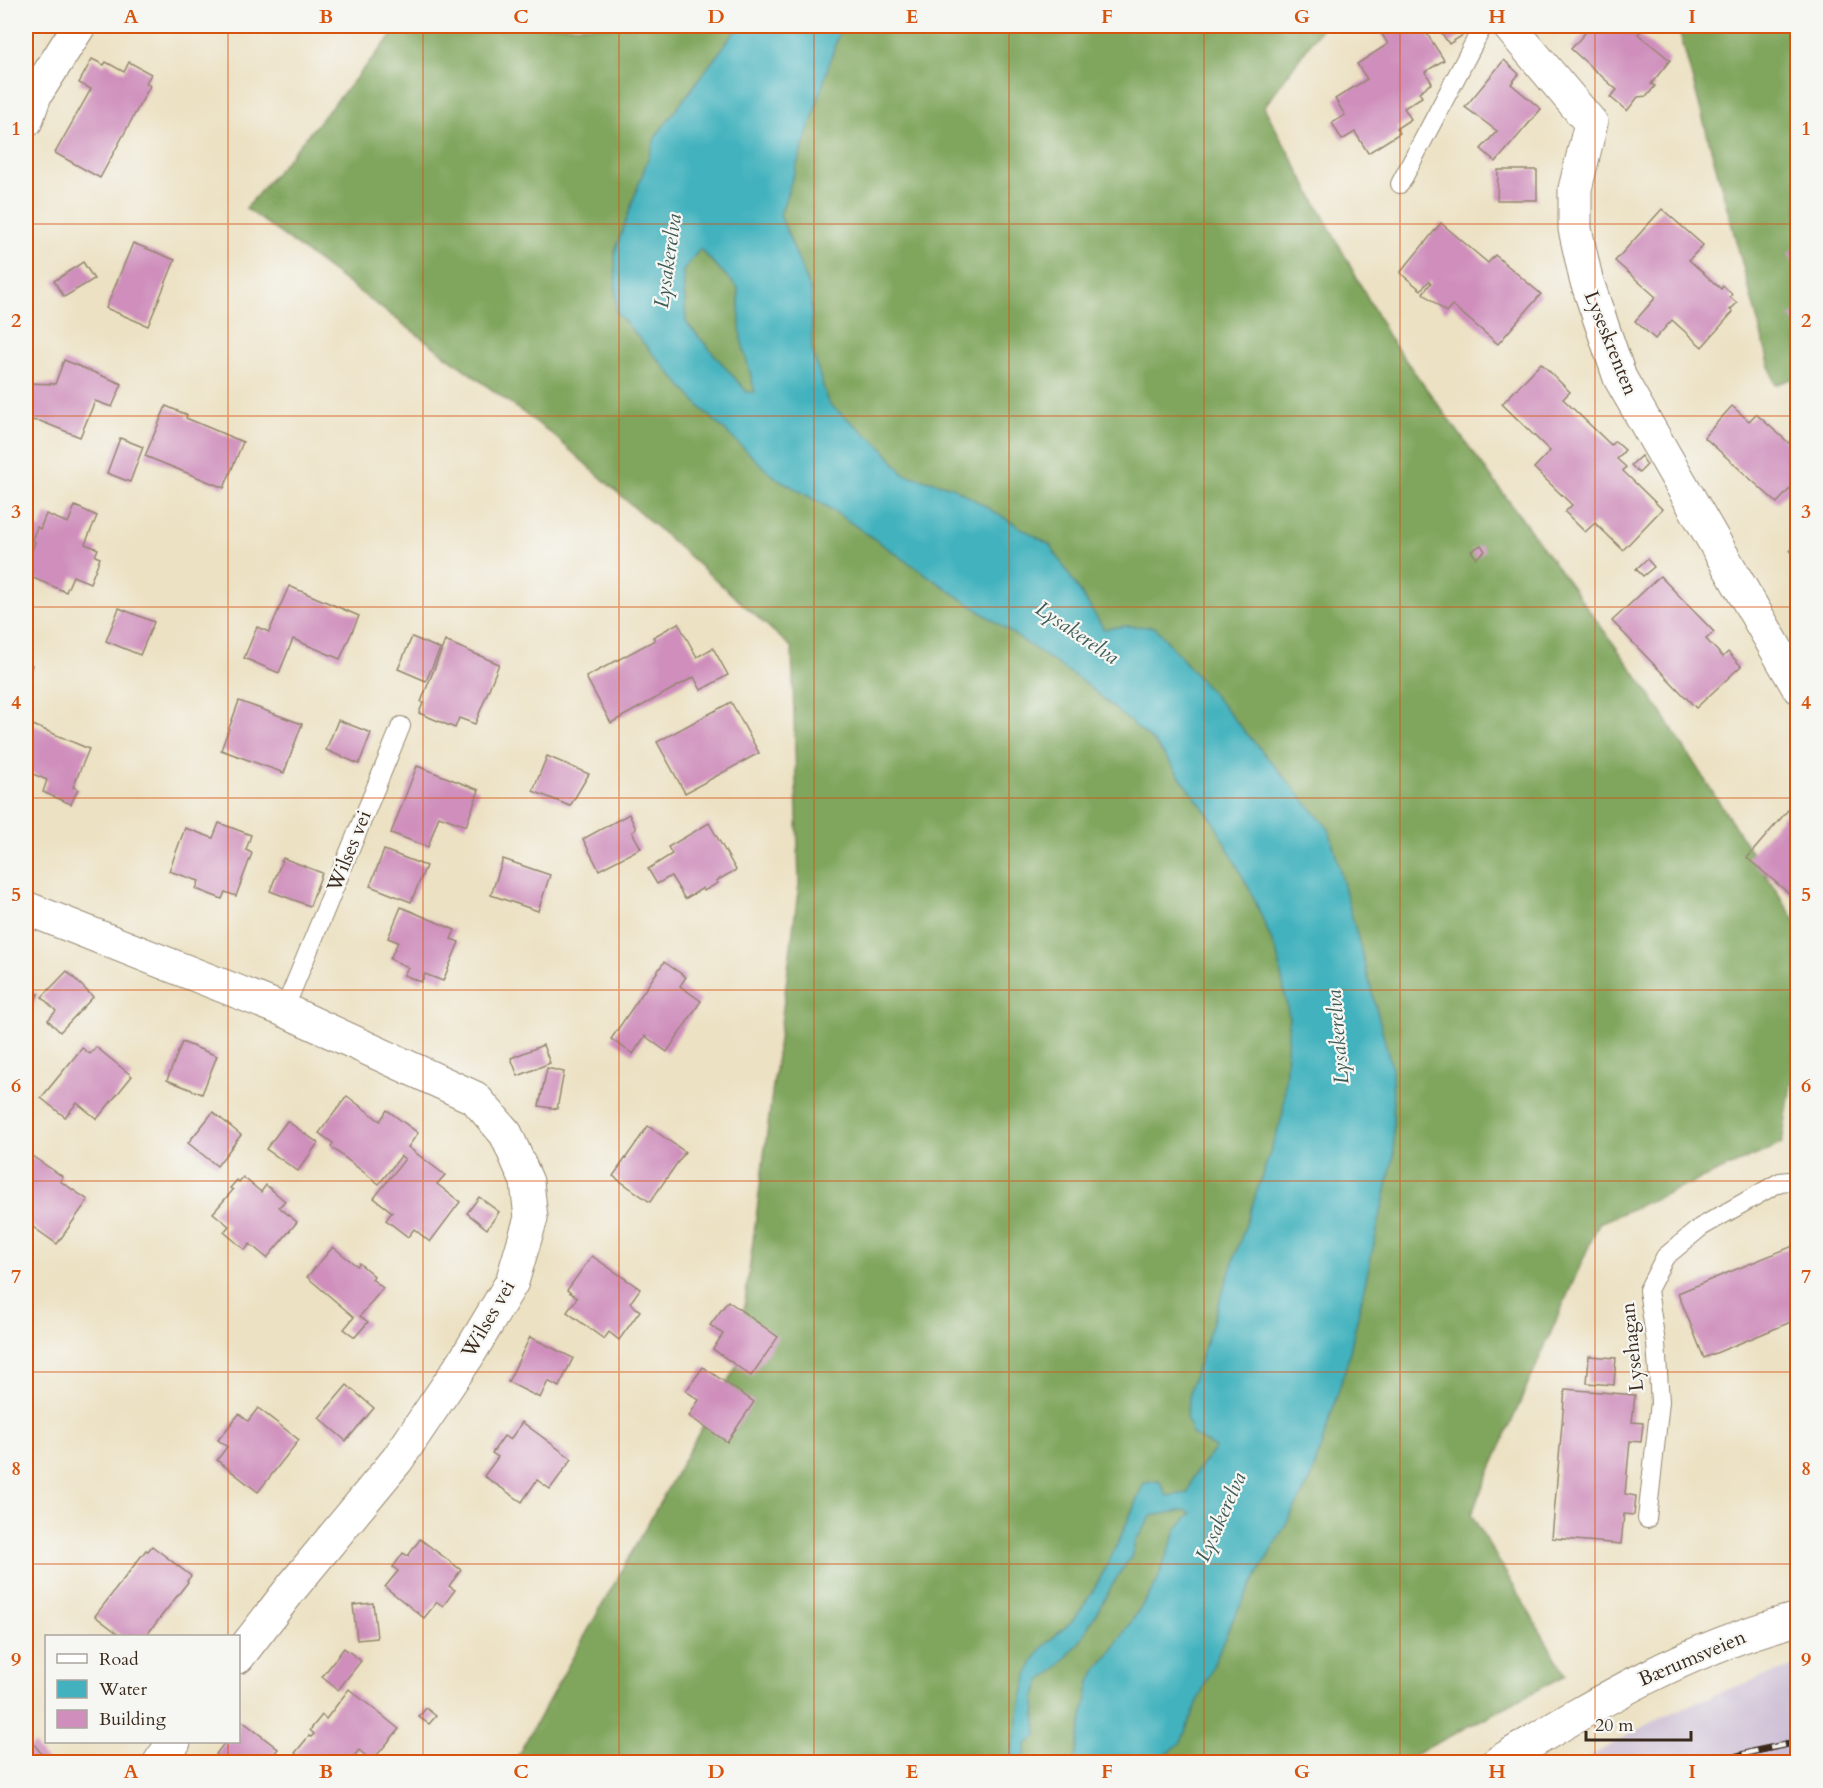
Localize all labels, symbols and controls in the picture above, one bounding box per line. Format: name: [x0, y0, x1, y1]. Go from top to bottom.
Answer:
text: A: [123, 3, 139, 30]
text: B: [319, 3, 333, 30]
text: C: [513, 3, 529, 30]
text: D: [707, 3, 725, 30]
text: E: [906, 3, 918, 30]
text: F: [1101, 3, 1113, 30]
text: G: [1294, 3, 1310, 30]
text: H: [1488, 3, 1506, 30]
text: I: [1688, 3, 1696, 30]
text: 1: [11, 115, 21, 142]
text: 1: [1801, 115, 1811, 142]
water label: Lysakerelva: [647, 212, 689, 310]
street label: Lyseskrenten: [1578, 287, 1644, 400]
text: 2: [11, 307, 21, 334]
text: 2: [1801, 307, 1811, 334]
text: 3: [11, 498, 21, 525]
text: 3: [1801, 498, 1811, 525]
water label: Lysakerelva: [1029, 594, 1125, 672]
text: 4: [11, 689, 21, 716]
text: 4: [1801, 689, 1811, 716]
street label: Wilses vei: [320, 806, 378, 897]
text: 5: [11, 881, 21, 908]
text: 5: [1801, 881, 1811, 908]
water label: Lysakerelva: [1319, 988, 1357, 1086]
text: 6: [11, 1072, 21, 1099]
text: 6: [1801, 1072, 1811, 1099]
text: 7: [11, 1263, 21, 1290]
text: 7: [1801, 1263, 1811, 1290]
street label: Wilses vei: [454, 1275, 521, 1364]
street label: Lysehagan: [1614, 1301, 1650, 1393]
text: 8: [11, 1455, 21, 1482]
text: 8: [1801, 1455, 1811, 1482]
water label: Lysakerelva: [1188, 1468, 1254, 1566]
street label: Bærumsveien: [1634, 1623, 1750, 1693]
legend: [45, 1635, 240, 1743]
text: 9: [11, 1646, 21, 1673]
text: 9: [1801, 1646, 1811, 1673]
text: Road: [99, 1647, 139, 1672]
text: Water: [98, 1677, 148, 1702]
scale bar: [1586, 1704, 1691, 1742]
text: Building: [99, 1707, 167, 1732]
text: 20 m: [1595, 1713, 1634, 1738]
text: A: [123, 1758, 139, 1785]
text: B: [319, 1758, 333, 1785]
text: C: [513, 1758, 529, 1785]
text: D: [707, 1758, 725, 1785]
text: E: [906, 1758, 918, 1785]
text: F: [1101, 1758, 1113, 1785]
text: G: [1294, 1758, 1310, 1785]
text: H: [1488, 1758, 1506, 1785]
text: I: [1688, 1758, 1696, 1785]

